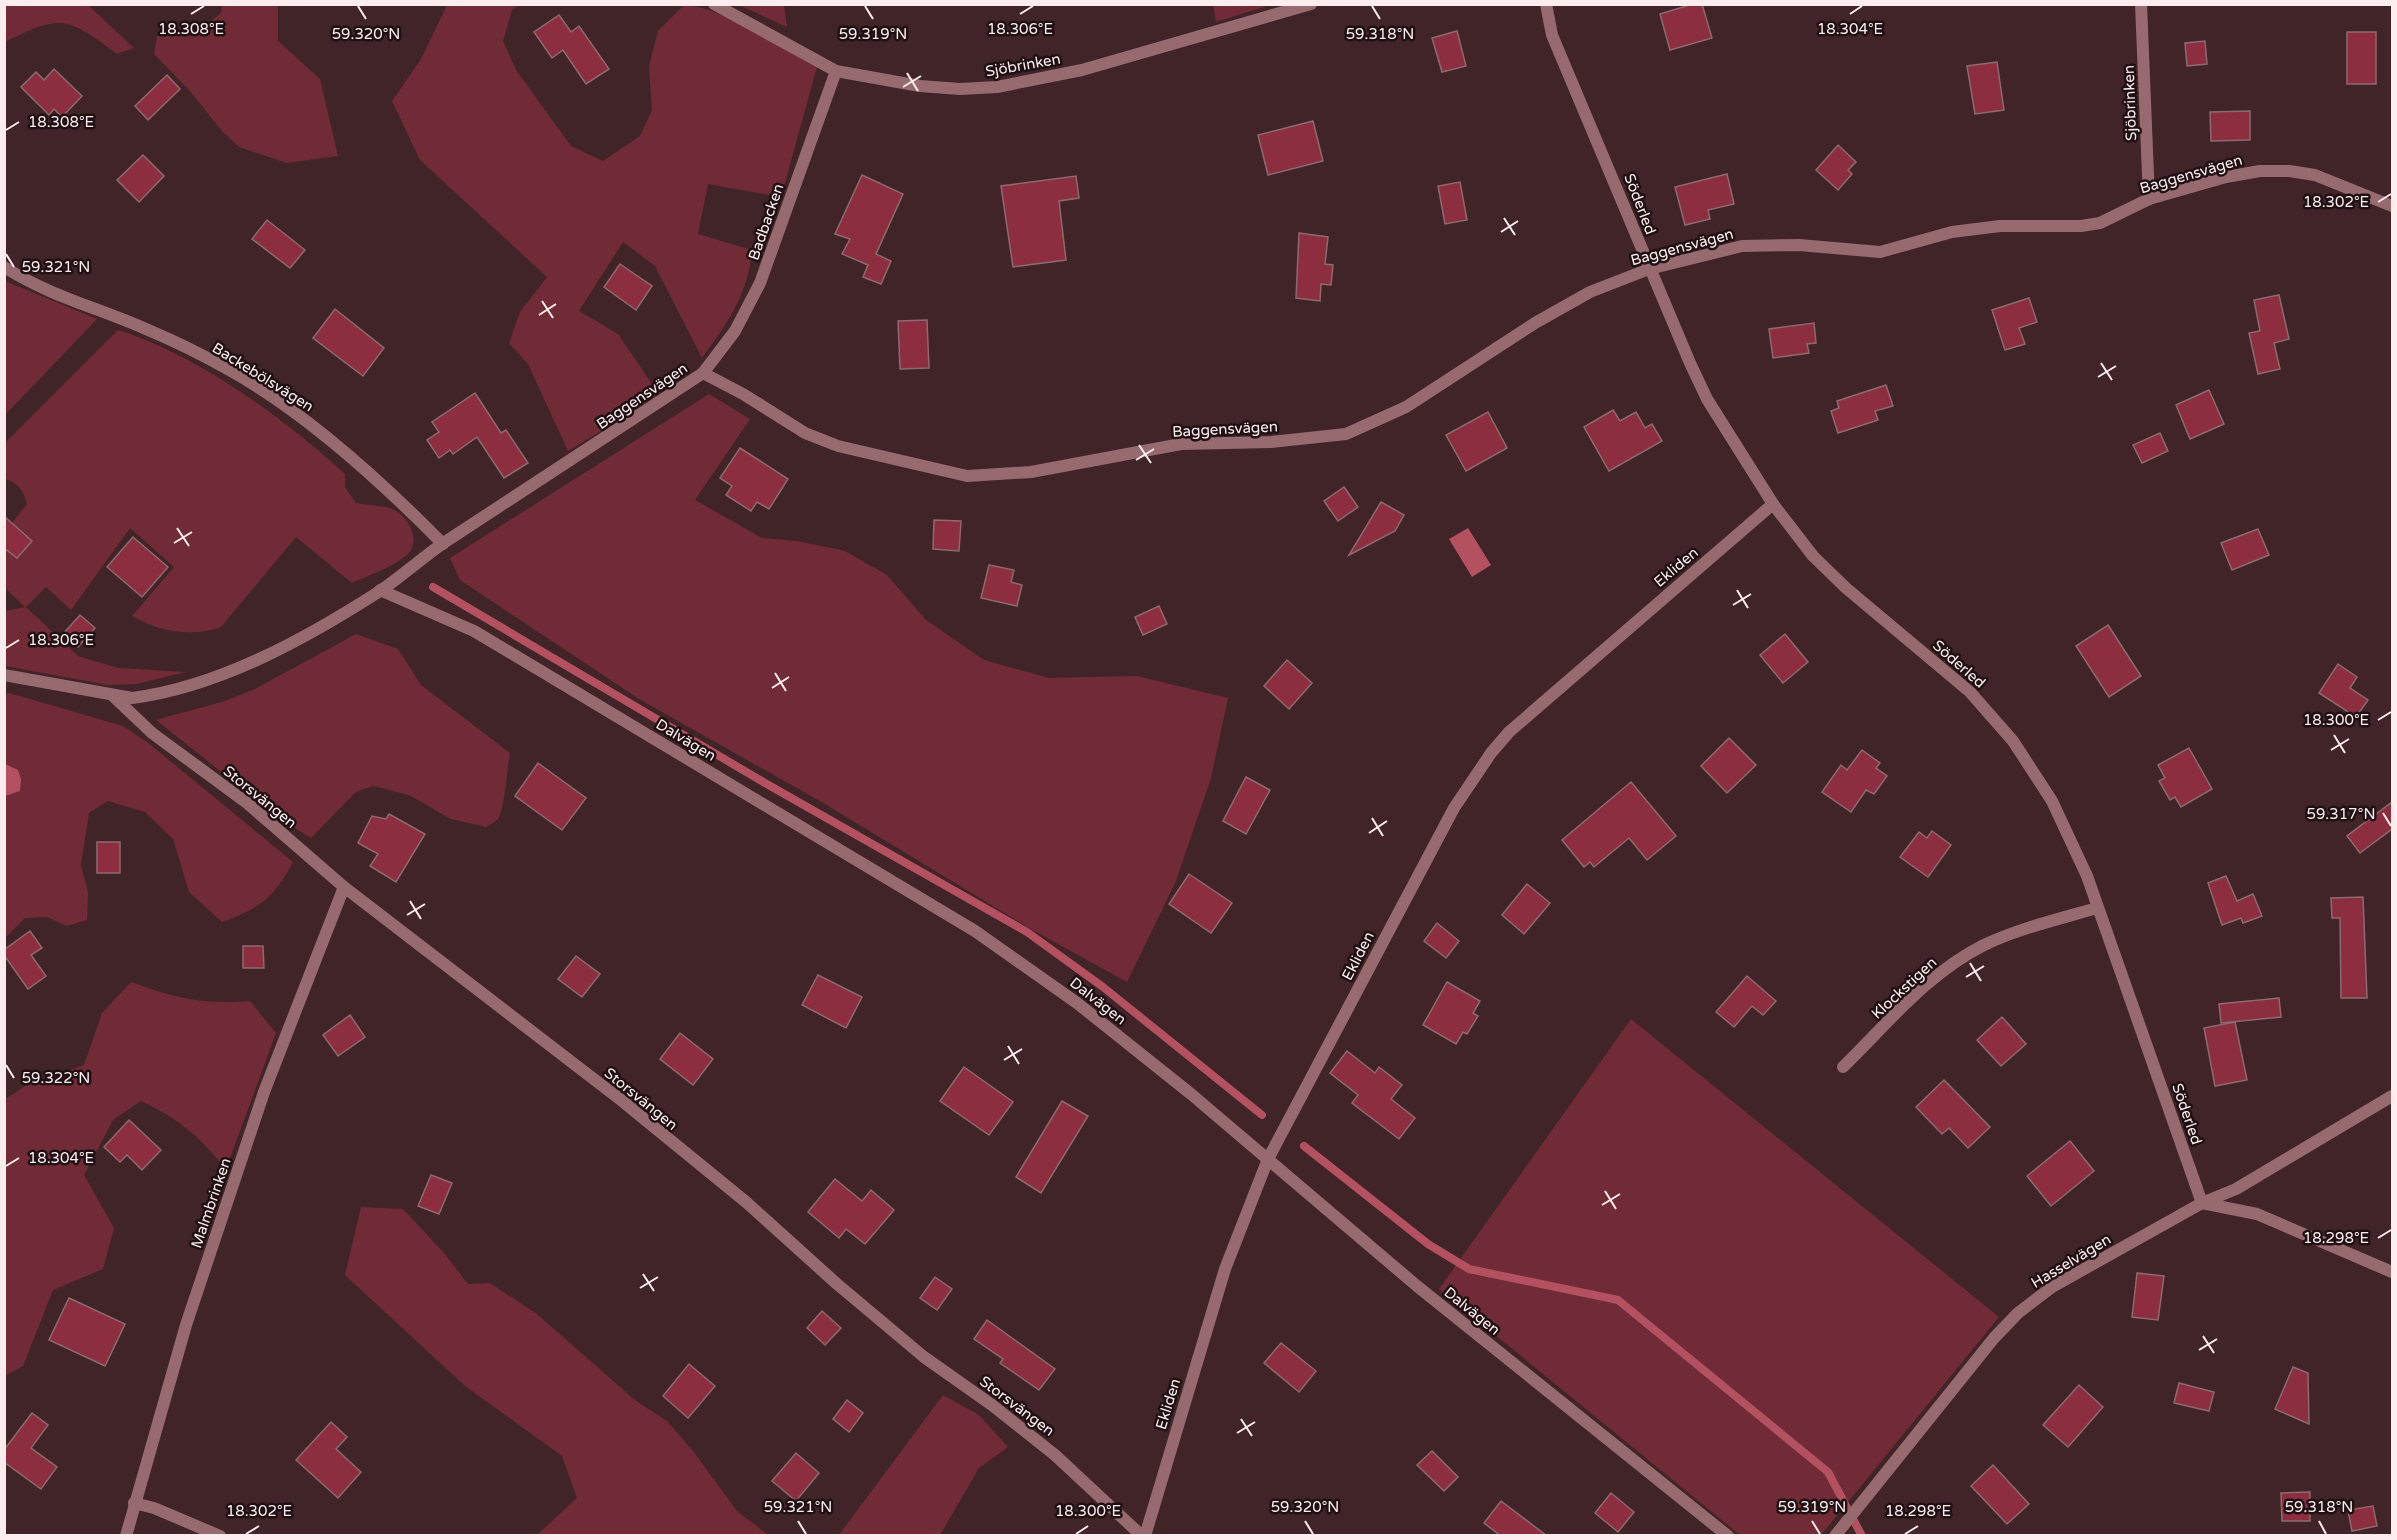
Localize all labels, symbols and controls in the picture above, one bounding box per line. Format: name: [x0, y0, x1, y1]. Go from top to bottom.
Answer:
text: 18.308°E: [158, 20, 224, 38]
text: 18.306°E: [987, 20, 1053, 38]
text: 18.304°E: [1817, 20, 1883, 38]
text: 59.320°N: [332, 25, 400, 43]
text: 59.319°N: [839, 25, 907, 43]
text: 59.318°N: [1346, 25, 1414, 43]
street label: Sjöbrinken: [984, 50, 1062, 80]
street label: Sjöbrinken: [2120, 65, 2140, 141]
text: 18.308°E: [28, 113, 94, 131]
street label: Baggensvägen: [2138, 151, 2244, 197]
street label: Söderled: [1620, 171, 1660, 237]
street label: Badbacken: [744, 181, 788, 263]
text: 18.302°E: [2303, 193, 2369, 211]
street label: Baggensvägen: [1629, 225, 1735, 269]
text: 59.321°N: [22, 258, 90, 276]
street label: Backebölsvägen: [209, 339, 317, 415]
street label: Baggensvägen: [593, 359, 691, 433]
street label: Baggensvägen: [1172, 417, 1278, 441]
street label: Ekliden: [1650, 543, 1702, 591]
text: 18.306°E: [28, 631, 94, 649]
street label: Söderled: [1929, 636, 1989, 692]
text: 18.300°E: [2303, 711, 2369, 729]
street label: Dalvägen: [653, 715, 719, 765]
street label: Storsvängen: [220, 762, 300, 832]
text: 59.317°N: [2306, 805, 2376, 823]
street label: Ekliden: [1338, 929, 1378, 983]
street label: Klockstigen: [1868, 953, 1940, 1023]
street label: Dalvägen: [1066, 973, 1130, 1029]
street label: Storsvängen: [601, 1064, 681, 1134]
text: 59.322°N: [22, 1069, 90, 1087]
street label: Söderled: [2168, 1081, 2206, 1147]
text: 18.304°E: [28, 1149, 94, 1167]
street label: Malmbrinken: [187, 1156, 235, 1250]
text: 18.298°E: [2303, 1229, 2369, 1247]
street label: Hasselvägen: [2028, 1230, 2114, 1292]
street label: Dalvägen: [1440, 1283, 1504, 1339]
street label: Storsvängen: [976, 1372, 1058, 1440]
street label: Ekliden: [1152, 1376, 1184, 1432]
text: 59.321°N: [764, 1498, 832, 1516]
text: 59.320°N: [1271, 1498, 1339, 1516]
text: 59.319°N: [1778, 1498, 1846, 1516]
text: 59.318°N: [2285, 1498, 2353, 1516]
text: 18.302°E: [226, 1502, 292, 1520]
text: 18.300°E: [1055, 1502, 1121, 1520]
text: 18.298°E: [1885, 1502, 1951, 1520]

